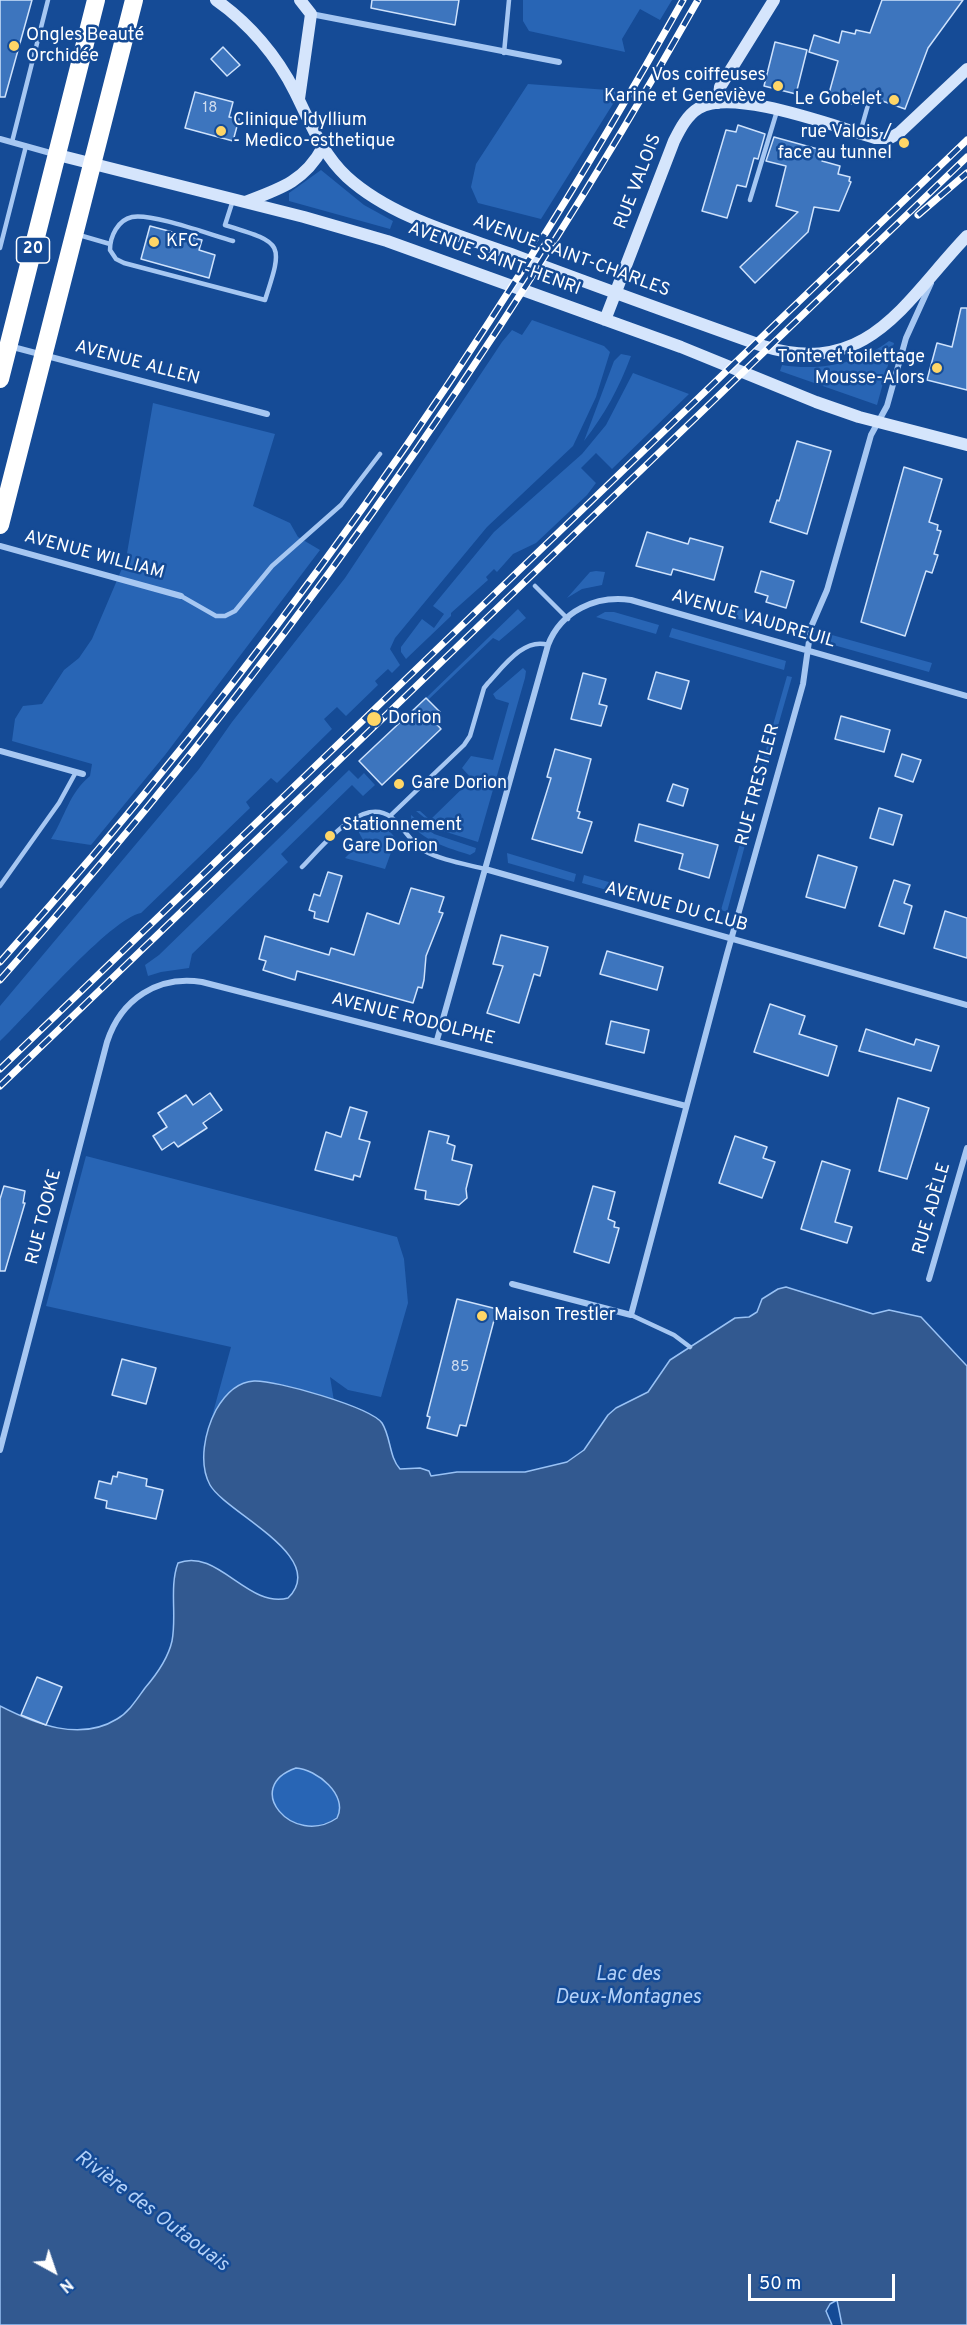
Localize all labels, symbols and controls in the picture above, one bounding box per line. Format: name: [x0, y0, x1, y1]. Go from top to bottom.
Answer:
place label: Ongles Beauté Orchidée: [26, 25, 144, 68]
marker: Ongles Beauté Orchidée: [7, 39, 21, 53]
place label: Vos coiffeuses Karine et Geneviève: [604, 65, 766, 107]
marker: Vos coiffeuses Karine et Geneviève: [771, 79, 785, 93]
place label: Le Gobelet: [794, 89, 882, 111]
marker: Le Gobelet: [887, 93, 901, 107]
house number: 18: [203, 100, 217, 118]
place label: Clinique Idyllium - Medico-esthetique: [233, 110, 395, 152]
place label: rue Valois / face au tunnel: [778, 122, 892, 164]
marker: Clinique Idyllium - Medico-esthetique: [214, 124, 228, 138]
street label: RUE VALOIS: [611, 131, 667, 233]
marker: rue Valois / face au tunnel: [897, 136, 911, 150]
street label: AVENUE SAINT-CHARLES: [469, 211, 673, 303]
street label: AVENUE SAINT-HENRI: [405, 219, 583, 301]
place label: KFC: [166, 231, 199, 253]
marker: KFC: [147, 235, 161, 249]
road number: 20: [16, 237, 50, 263]
street label: AVENUE ALLEN: [72, 337, 202, 391]
place label: Tonte et toilettage Mousse-Alors: [777, 347, 925, 389]
marker: Tonte et toilettage Mousse-Alors: [930, 361, 944, 375]
street label: AVENUE WILLIAM: [22, 527, 166, 585]
street label: AVENUE VAUDREUIL: [669, 586, 837, 654]
place label: Dorion: [388, 708, 442, 730]
marker: Dorion: [365, 710, 383, 728]
street label: RUE TRESTLER: [732, 721, 786, 849]
place label: Gare Dorion: [411, 773, 507, 795]
marker: Gare Dorion: [392, 777, 406, 791]
place label: Stationnement Gare Dorion: [342, 815, 462, 858]
marker: Stationnement Gare Dorion: [323, 829, 337, 843]
street label: AVENUE DU CLUB: [602, 879, 750, 937]
street label: AVENUE RODOLPHE: [329, 989, 497, 1051]
street label: RUE ADÈLE: [910, 1160, 956, 1258]
street label: RUE TOOKE: [23, 1167, 67, 1267]
place label: Maison Trestler: [494, 1305, 616, 1327]
marker: Maison Trestler: [475, 1309, 489, 1323]
house number: 85: [451, 1359, 469, 1377]
water label: Lac des Deux-Montagnes: [555, 1964, 701, 2011]
water label: Rivière des Outaouais: [69, 2146, 233, 2278]
north arrow: [24, 2241, 84, 2301]
scale bar: [751, 2262, 898, 2300]
text: N: [55, 2273, 76, 2296]
text: 50 m: [759, 2273, 801, 2296]

